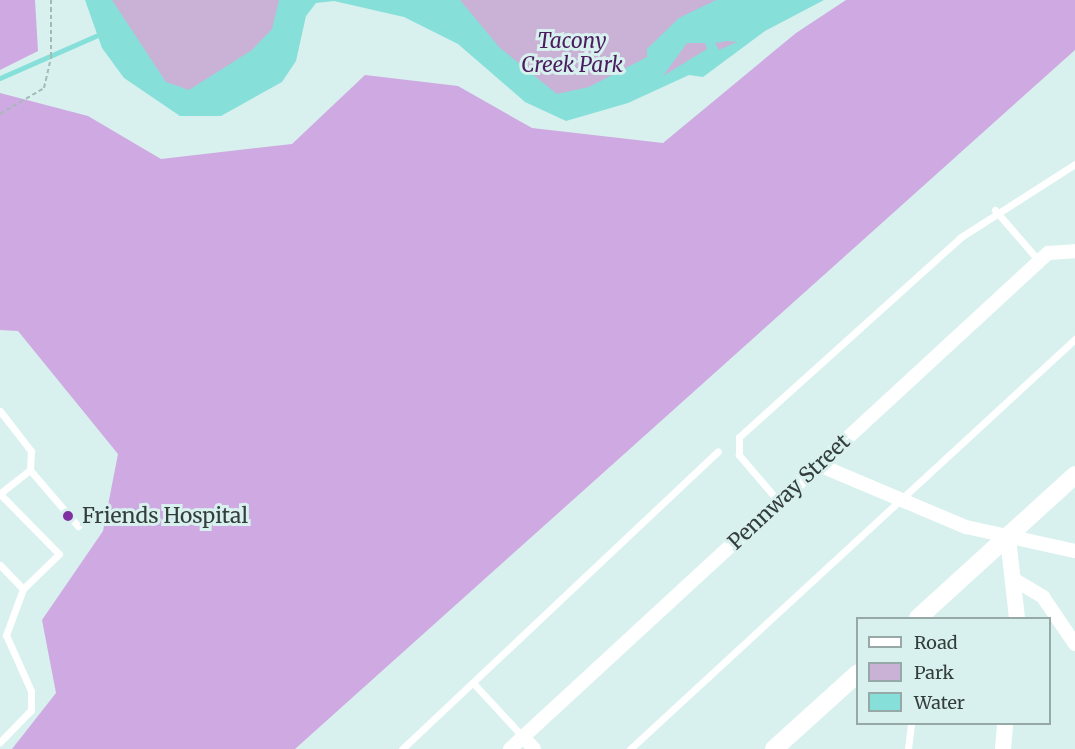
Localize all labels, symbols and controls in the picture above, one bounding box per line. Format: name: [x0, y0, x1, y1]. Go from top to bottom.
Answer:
park label: Tacony Creek Park: [521, 28, 623, 78]
street label: Pennway Street: [723, 429, 855, 555]
place label: Friends Hospital: [82, 503, 248, 529]
marker: Friends Hospital: [59, 507, 77, 525]
legend: [856, 617, 1051, 725]
text: Road: [914, 631, 958, 654]
text: Park: [914, 661, 954, 684]
text: Water: [914, 691, 965, 714]

